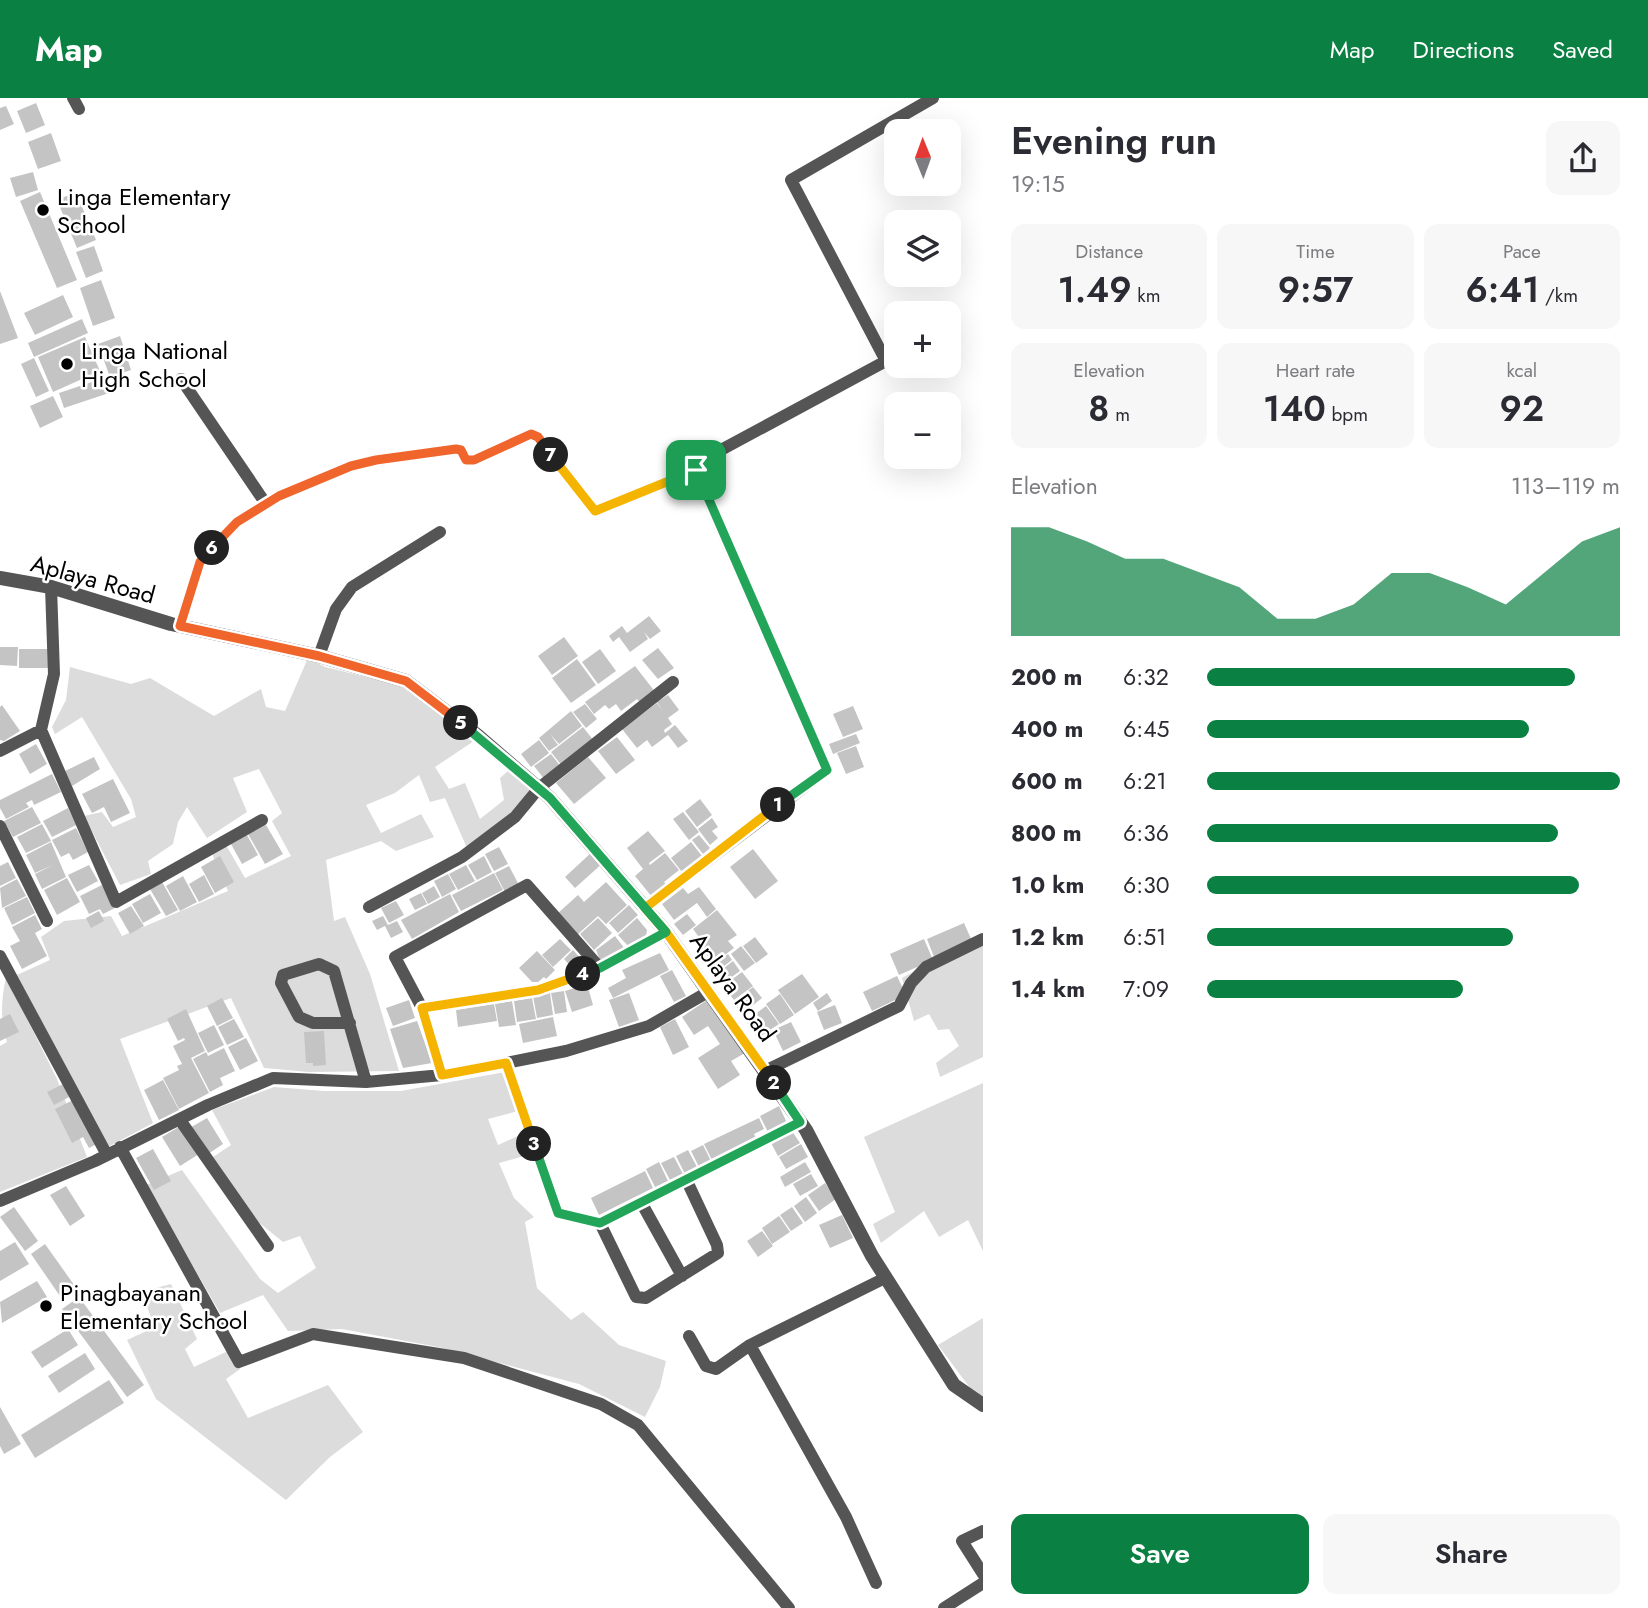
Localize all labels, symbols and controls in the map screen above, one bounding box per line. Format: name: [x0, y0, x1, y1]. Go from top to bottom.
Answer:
text: Map: [35, 26, 103, 73]
text: Map: [1330, 32, 1375, 67]
text: Directions: [1413, 32, 1514, 67]
text: Saved: [1552, 32, 1613, 67]
text: Evening run: [1011, 113, 1217, 168]
north arrow: [884, 119, 961, 196]
map controls: [884, 119, 961, 469]
button: share: [1546, 121, 1620, 195]
text: 19:15: [1011, 167, 1065, 201]
place label: Linga Elementary School: [57, 179, 231, 242]
marker: Linga Elementary School: [35, 202, 51, 218]
button: layers: [884, 210, 961, 287]
text: Distance: [1075, 238, 1143, 265]
text: Time: [1296, 238, 1335, 265]
text: Pace: [1503, 238, 1541, 265]
text: 1.49: [1058, 265, 1132, 315]
text: 9:57: [1278, 265, 1353, 315]
text: 6:41: [1466, 265, 1539, 315]
text: km: [1132, 282, 1161, 309]
text: /km: [1539, 282, 1578, 309]
button: +: [884, 301, 961, 378]
place label: Linga National High School: [81, 333, 228, 396]
marker: Linga National High School: [59, 356, 75, 372]
text: Elevation: [1073, 357, 1145, 384]
text: Heart rate: [1276, 357, 1355, 384]
text: kcal: [1506, 357, 1537, 384]
text: 8: [1088, 384, 1109, 434]
text: 140: [1263, 384, 1326, 434]
text: 92: [1500, 384, 1544, 434]
button: −: [884, 392, 961, 469]
text: m: [1109, 401, 1130, 428]
text: bpm: [1326, 401, 1368, 428]
pin: 7: [534, 438, 568, 472]
pin: [666, 440, 726, 500]
text: 7: [545, 441, 556, 468]
icon: arrive: [677, 451, 715, 489]
text: Elevation: [1011, 469, 1098, 503]
text: 113–119 m: [1511, 469, 1620, 503]
pin: 6: [194, 531, 230, 566]
text: 6: [205, 534, 218, 561]
street label: Aplaya Road: [27, 546, 159, 612]
text: 200 m: [1011, 660, 1082, 694]
text: 6:32: [1123, 660, 1169, 694]
pin: 5: [444, 706, 478, 740]
text: 5: [454, 709, 467, 736]
text: 400 m: [1011, 712, 1083, 746]
text: 6:45: [1123, 712, 1170, 746]
text: 600 m: [1011, 764, 1083, 798]
text: 6:21: [1123, 764, 1167, 798]
pin: 1: [760, 788, 796, 822]
text: 1: [773, 791, 782, 818]
text: 800 m: [1011, 816, 1082, 850]
text: 6:36: [1123, 816, 1169, 850]
text: 1.0 km: [1011, 868, 1084, 902]
text: 6:30: [1123, 868, 1170, 902]
text: 1.2 km: [1011, 920, 1084, 954]
text: 6:51: [1123, 920, 1166, 954]
street label: Aplaya Road: [681, 925, 785, 1049]
pin: 4: [566, 956, 600, 992]
text: 4: [576, 960, 589, 987]
text: 1.4 km: [1011, 972, 1085, 1006]
text: 7:09: [1123, 972, 1169, 1006]
pin: 2: [756, 1066, 792, 1100]
text: 2: [767, 1069, 780, 1096]
pin: 3: [516, 1126, 552, 1162]
text: 3: [528, 1130, 539, 1157]
place label: Pinagbayanan Elementary School: [60, 1275, 248, 1338]
marker: Pinagbayanan Elementary School: [38, 1298, 54, 1314]
button: Save: [1011, 1514, 1309, 1594]
button: Share: [1323, 1514, 1620, 1594]

